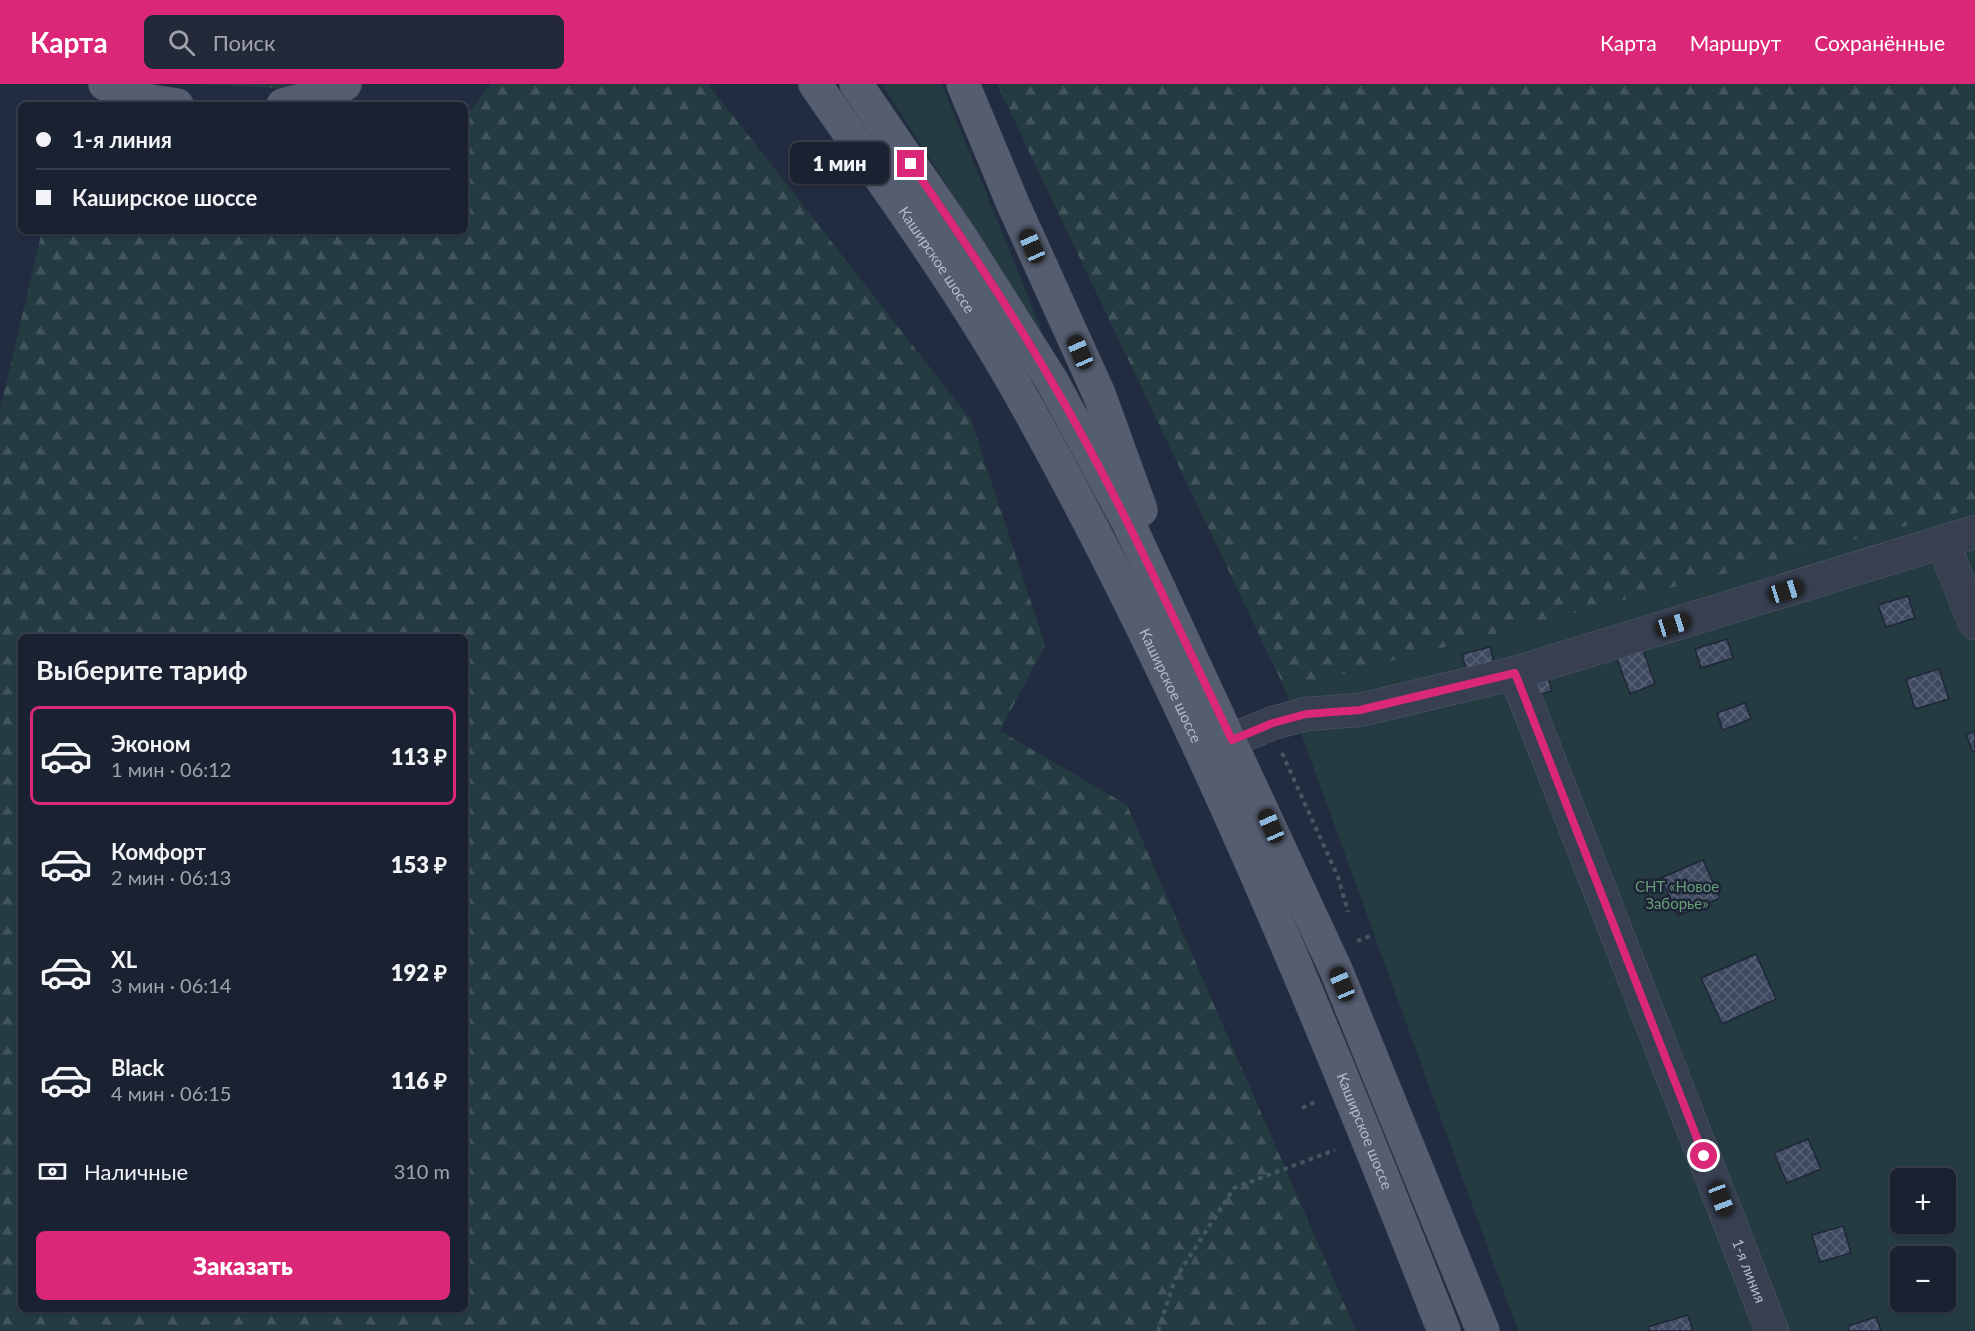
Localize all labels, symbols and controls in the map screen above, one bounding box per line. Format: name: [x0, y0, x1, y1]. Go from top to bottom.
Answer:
search box: [144, 15, 564, 69]
text: Карта: [30, 25, 108, 59]
icon: search: [165, 26, 198, 59]
text: Поиск: [213, 29, 276, 56]
text: Карта: [1600, 30, 1657, 55]
text: Маршрут: [1690, 30, 1781, 55]
text: Сохранённые: [1814, 30, 1945, 55]
text: 1-я линия: [72, 126, 172, 153]
callout: 1 мин: [791, 143, 890, 185]
route end: [897, 150, 924, 177]
text: 1 мин: [812, 151, 867, 175]
text: Каширское шоссе: [72, 184, 257, 211]
street label: Каширское шоссе: [895, 203, 979, 316]
car: [1016, 226, 1048, 266]
car: [1064, 332, 1096, 372]
car: [1766, 577, 1806, 605]
car: [1653, 611, 1693, 639]
street label: Каширское шоссе: [1136, 625, 1206, 745]
text: Выберите тариф: [36, 653, 248, 686]
icon: car: [39, 729, 93, 783]
text: Эконом: [111, 730, 191, 757]
text: 113 ₽: [391, 743, 447, 770]
text: 1 мин · 06:12: [111, 757, 231, 781]
car: [1255, 806, 1287, 846]
icon: car: [39, 837, 93, 891]
text: Комфорт: [111, 838, 206, 865]
text: 153 ₽: [391, 851, 447, 878]
text: 2 мин · 06:13: [111, 865, 231, 889]
park label: СНТ «Новое Заборье»: [1635, 877, 1719, 912]
icon: car: [39, 945, 93, 999]
text: XL: [111, 946, 137, 973]
text: 192 ₽: [391, 959, 447, 986]
car: [1327, 964, 1357, 1004]
text: 3 мин · 06:14: [111, 973, 231, 997]
icon: car: [39, 1053, 93, 1107]
text: Black: [111, 1054, 164, 1081]
text: 116 ₽: [391, 1067, 447, 1094]
street label: Каширское шоссе: [1333, 1070, 1397, 1192]
text: 4 мин · 06:15: [111, 1081, 231, 1105]
route start: [1690, 1142, 1717, 1169]
icon: cash: [36, 1155, 69, 1188]
text: Наличные: [84, 1158, 188, 1185]
text: 310 m: [394, 1159, 450, 1183]
map controls: [1890, 1168, 1956, 1312]
button: +: [1890, 1168, 1956, 1234]
car: [1706, 1179, 1736, 1219]
button: Заказать: [36, 1231, 450, 1300]
street label: 1-я линия: [1729, 1236, 1770, 1305]
button: −: [1890, 1246, 1956, 1312]

